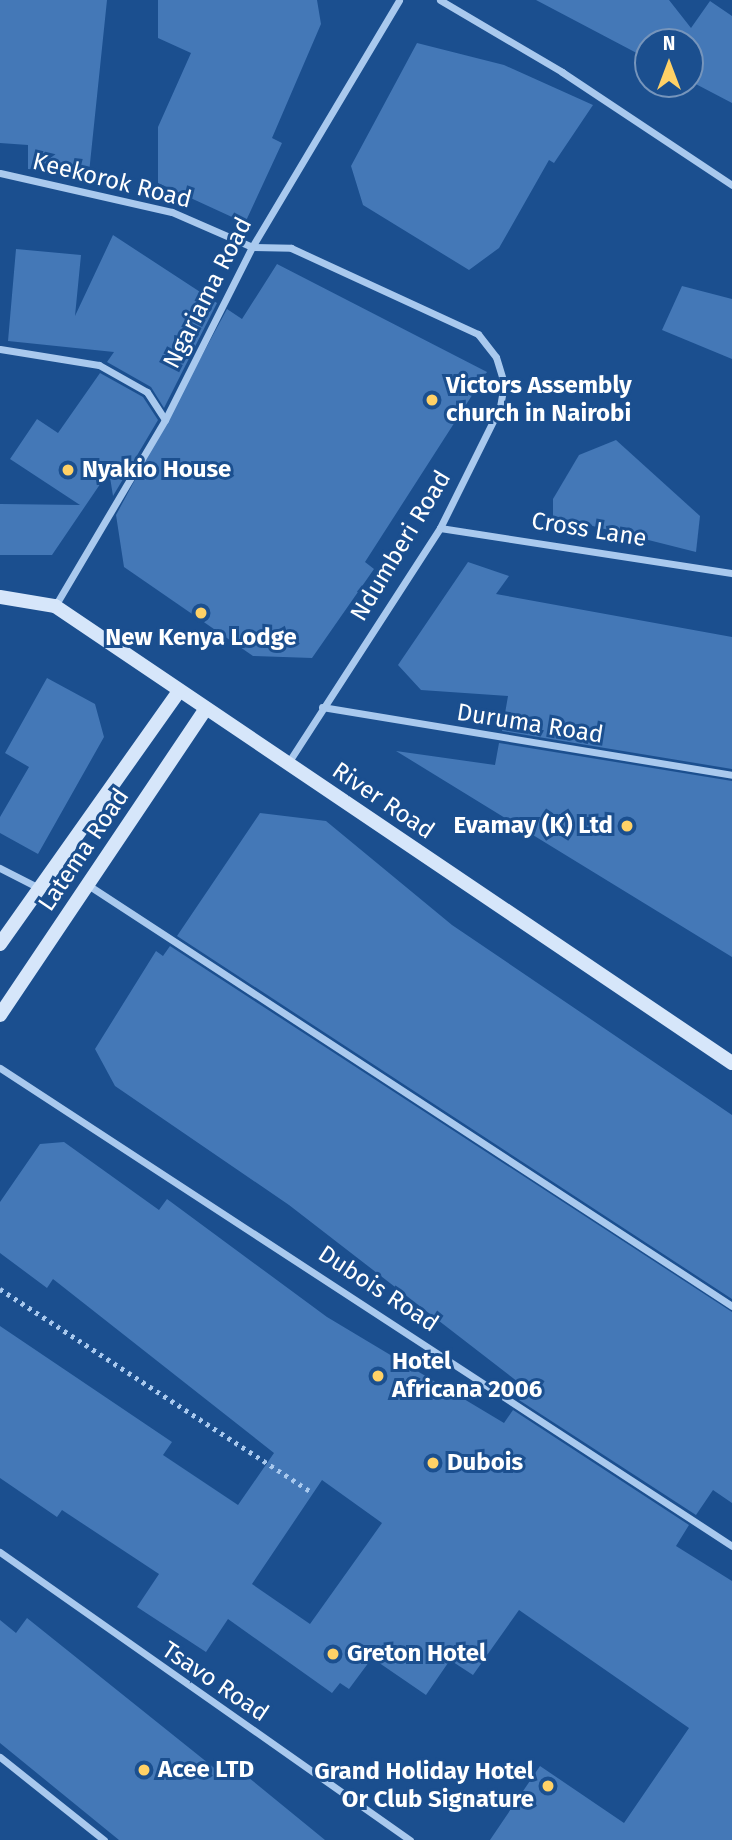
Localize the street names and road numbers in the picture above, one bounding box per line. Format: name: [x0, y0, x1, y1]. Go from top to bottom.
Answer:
street label: Keekorok Road: [30, 147, 194, 215]
street label: Ngariama Road: [158, 213, 258, 373]
street label: Ndumberi Road: [345, 466, 457, 626]
street label: Cross Lane: [529, 507, 649, 553]
street label: Duruma Road: [455, 698, 605, 750]
street label: River Road: [326, 756, 440, 846]
street label: Latema Road: [33, 783, 135, 917]
street label: Dubois Road: [313, 1240, 443, 1338]
street label: Tsavo Road: [156, 1636, 274, 1728]

